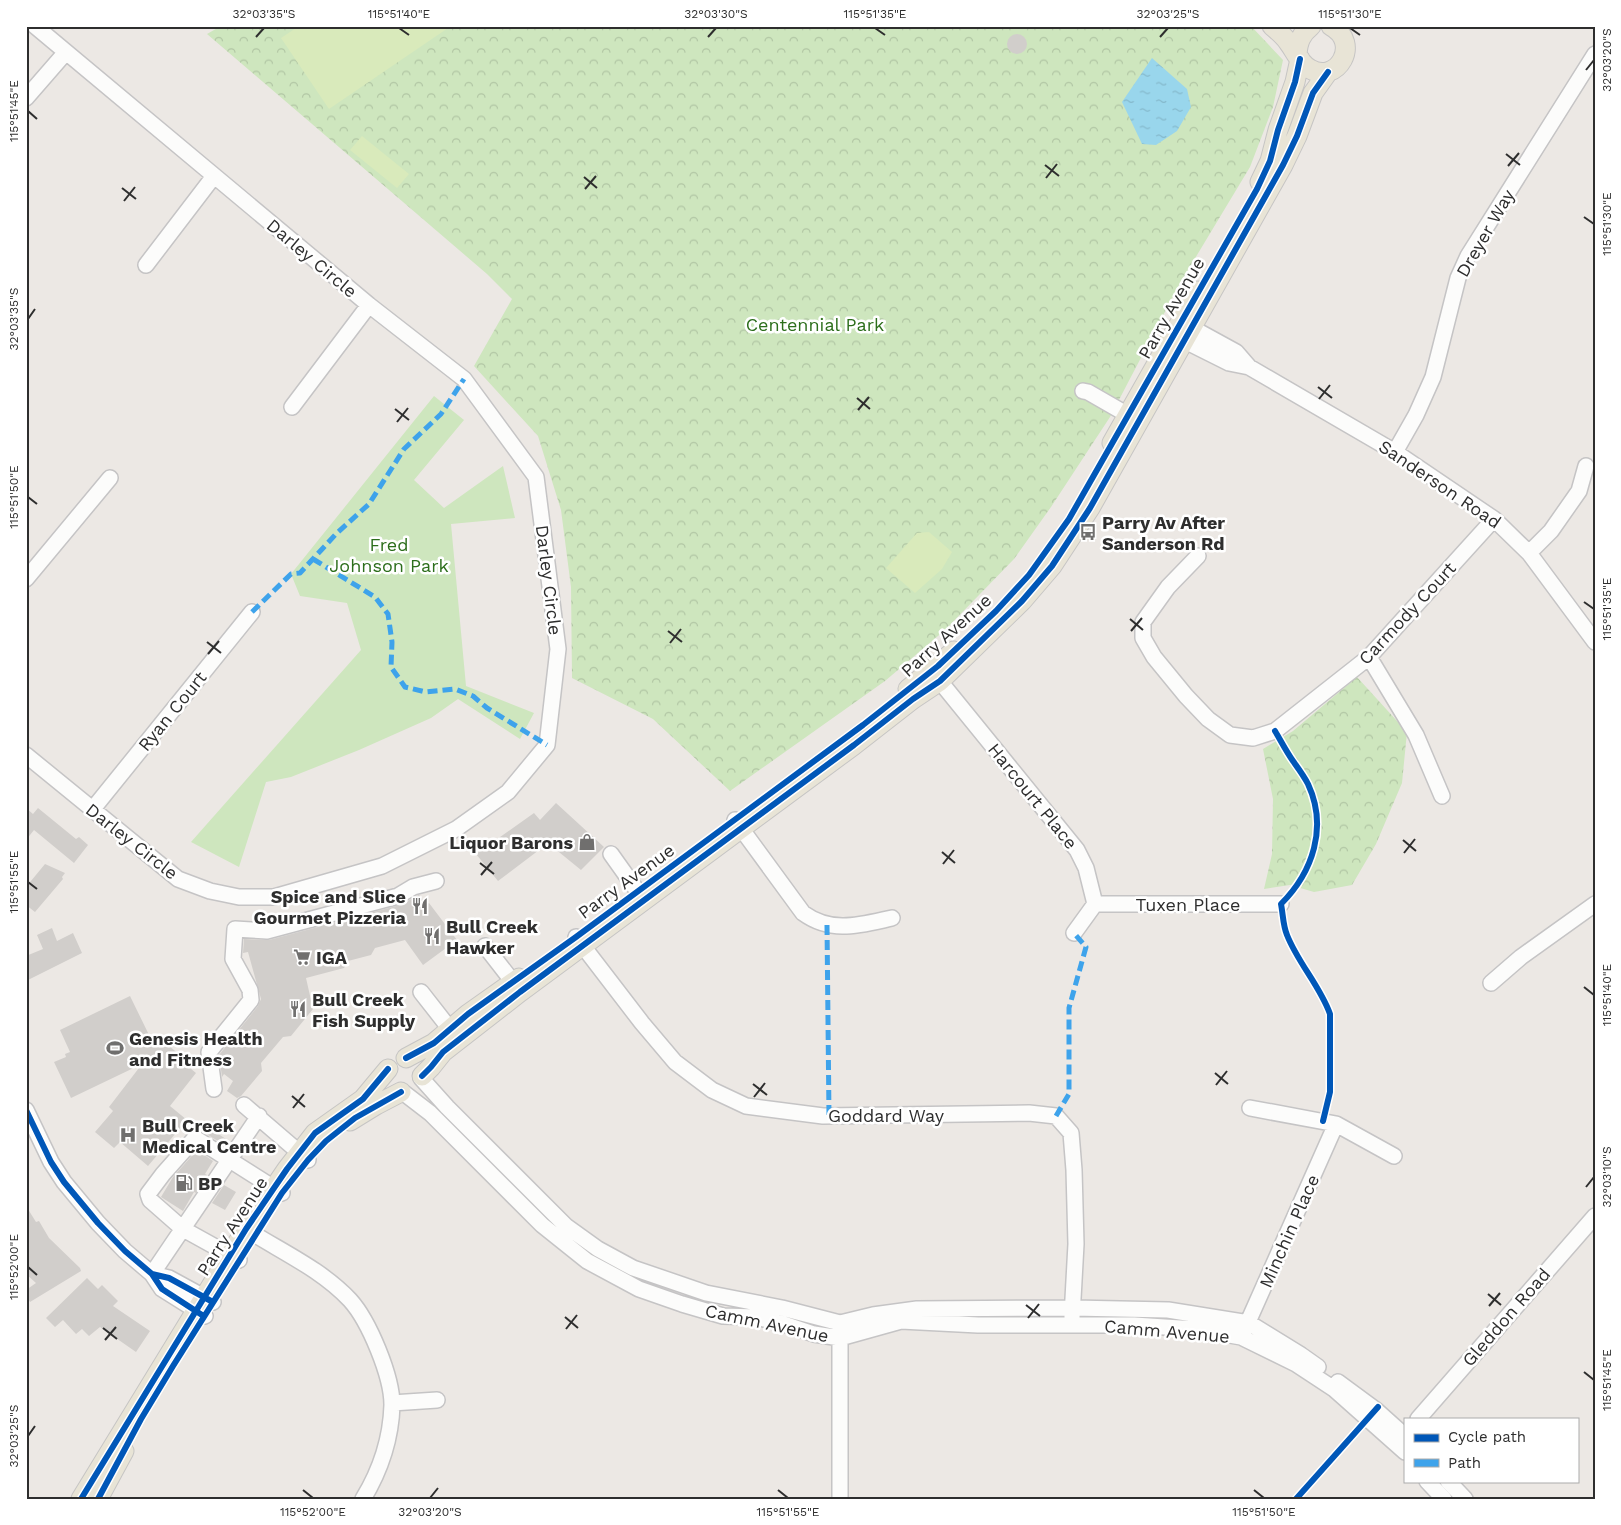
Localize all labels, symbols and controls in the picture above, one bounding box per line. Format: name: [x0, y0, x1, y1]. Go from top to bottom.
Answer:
text: 32°03'35"S: [232, 7, 296, 21]
text: 115°51'40"E: [368, 7, 431, 21]
text: 32°03'30"S: [684, 7, 748, 21]
text: 115°51'35"E: [844, 7, 907, 21]
text: 32°03'25"S: [1136, 7, 1200, 21]
text: 115°51'30"E: [1318, 7, 1382, 21]
text: 32°03'20"S: [1600, 28, 1614, 92]
text: 115°51'45"E: [7, 80, 21, 142]
street label: Dreyer Way: [1451, 185, 1519, 281]
text: 115°51'30"E: [1600, 192, 1614, 256]
street label: Darley Circle: [263, 214, 361, 302]
street label: Parry Avenue: [1133, 253, 1209, 363]
text: 32°03'35"S: [7, 287, 21, 351]
park label: Centennial Park: [746, 314, 884, 335]
street label: Sanderson Road: [1375, 435, 1505, 533]
text: 115°51'50"E: [7, 465, 21, 529]
place label: Parry Av After Sanderson Rd: [1102, 512, 1225, 554]
bus stop icon: Parry Av After Sanderson Rd: [1078, 522, 1098, 542]
street label: Darley Circle: [532, 524, 566, 636]
park label: Fred Johnson Park: [329, 534, 449, 576]
street label: Carmody Court: [1354, 557, 1460, 669]
text: 115°51'35"E: [1600, 577, 1614, 640]
street label: Parry Avenue: [897, 589, 995, 681]
street label: Ryan Court: [133, 667, 211, 755]
street label: Harcourt Place: [984, 739, 1082, 853]
street label: Darley Circle: [82, 799, 182, 883]
place label: Liquor Barons: [449, 832, 573, 853]
shop icon: Liquor Barons: [577, 832, 597, 852]
street label: Parry Avenue: [574, 839, 678, 923]
text: 115°51'55"E: [7, 850, 21, 913]
place label: Spice and Slice Gourmet Pizzeria: [253, 886, 407, 928]
street label: Tuxen Place: [1136, 894, 1240, 915]
restaurant icon: Spice and Slice Gourmet Pizzeria: [410, 896, 430, 916]
place label: Bull Creek Hawker: [446, 916, 539, 958]
restaurant icon: Bull Creek Hawker: [422, 926, 442, 946]
supermarket icon: IGA: [292, 947, 312, 967]
place label: IGA: [316, 947, 348, 968]
text: 115°51'40"E: [1600, 963, 1614, 1026]
place label: Bull Creek Fish Supply: [312, 989, 416, 1031]
restaurant icon: Bull Creek Fish Supply: [288, 999, 308, 1019]
place label: Genesis Health and Fitness: [129, 1028, 263, 1070]
sports icon: Genesis Health and Fitness: [105, 1038, 125, 1058]
street label: Goddard Way: [828, 1105, 945, 1126]
place label: Bull Creek Medical Centre: [142, 1115, 276, 1157]
hospital icon: Bull Creek Medical Centre: [118, 1125, 138, 1145]
text: 32°03'10"S: [1600, 1146, 1614, 1208]
street label: Minchin Place: [1255, 1171, 1323, 1291]
fuel station icon: BP: [174, 1173, 194, 1193]
street label: Parry Avenue: [192, 1173, 272, 1279]
place label: BP: [198, 1173, 222, 1194]
text: 115°52'00"E: [7, 1234, 21, 1300]
street label: Gleddon Road: [1458, 1264, 1554, 1370]
street label: Camm Avenue: [703, 1300, 831, 1346]
street label: Camm Avenue: [1103, 1315, 1231, 1347]
text: 115°51'45"E: [1600, 1349, 1614, 1411]
text: 32°03'25"S: [7, 1404, 21, 1468]
legend: [1404, 1418, 1578, 1482]
text: Cycle path: [1448, 1428, 1526, 1446]
text: Path: [1448, 1454, 1481, 1472]
text: 115°52'00"E: [280, 1505, 346, 1519]
text: 32°03'20"S: [398, 1505, 462, 1519]
text: 115°51'55"E: [757, 1505, 820, 1519]
text: 115°51'50"E: [1232, 1505, 1296, 1519]

